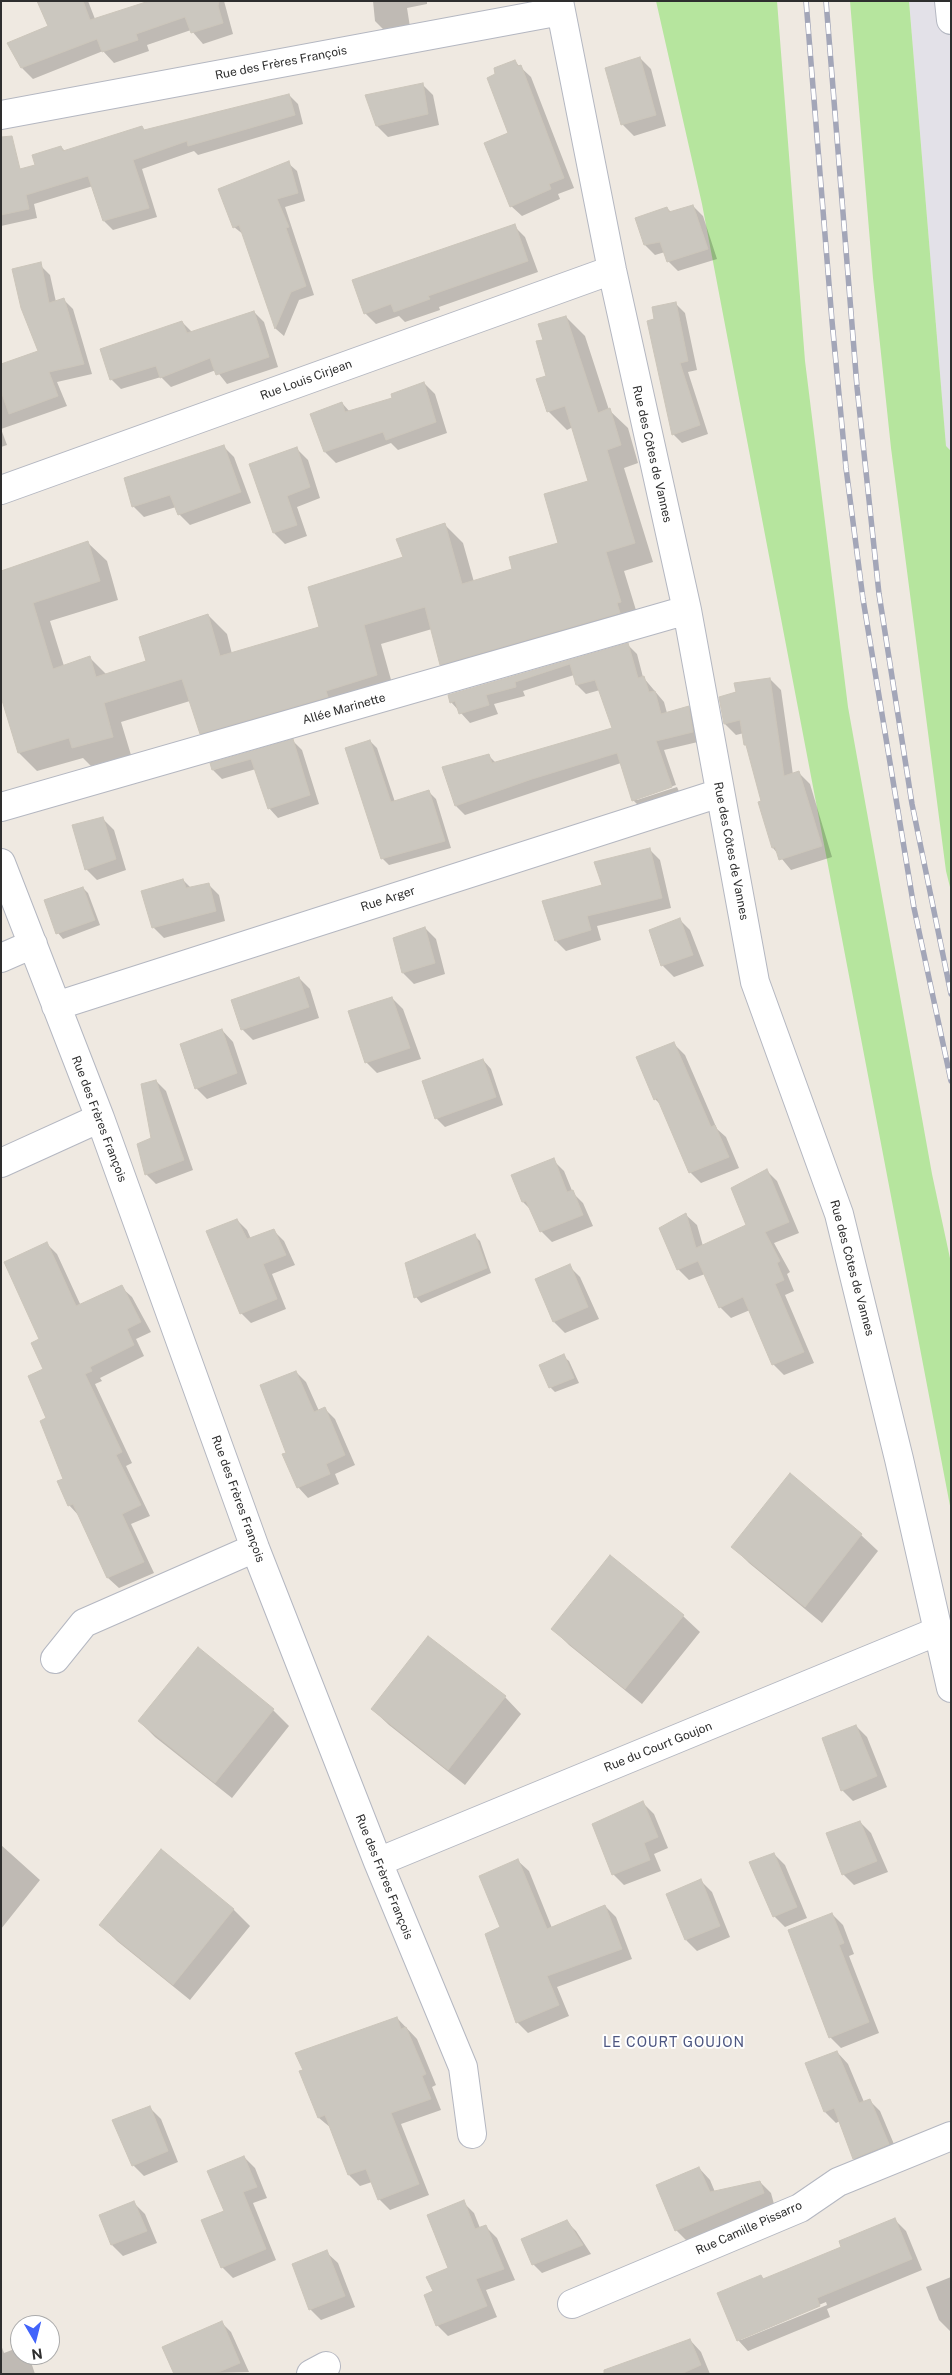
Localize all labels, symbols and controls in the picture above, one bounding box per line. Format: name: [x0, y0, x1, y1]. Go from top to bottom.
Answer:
street label: Rue des Frères François: [214, 43, 348, 83]
street label: Rue Louis Cirjean: [258, 357, 354, 403]
street label: Rue des Côtes de Vannes: [629, 384, 675, 524]
street label: Allée Marinette: [301, 690, 387, 728]
street label: Rue des Côtes de Vannes: [711, 781, 751, 921]
street label: Rue Arger: [359, 883, 417, 915]
street label: Rue des Frères François: [68, 1054, 130, 1184]
street label: Rue des Côtes de Vannes: [827, 1198, 877, 1338]
street label: Rue des Frères François: [208, 1434, 268, 1564]
street label: Rue du Court Goujon: [602, 1719, 714, 1775]
street label: Rue des Frères François: [352, 1812, 416, 1942]
district label: LE COURT GOUJON: [601, 2035, 747, 2051]
street label: Rue Camille Pissarro: [694, 2198, 804, 2258]
north arrow: [10, 2315, 60, 2365]
text: N: [30, 2345, 43, 2363]

